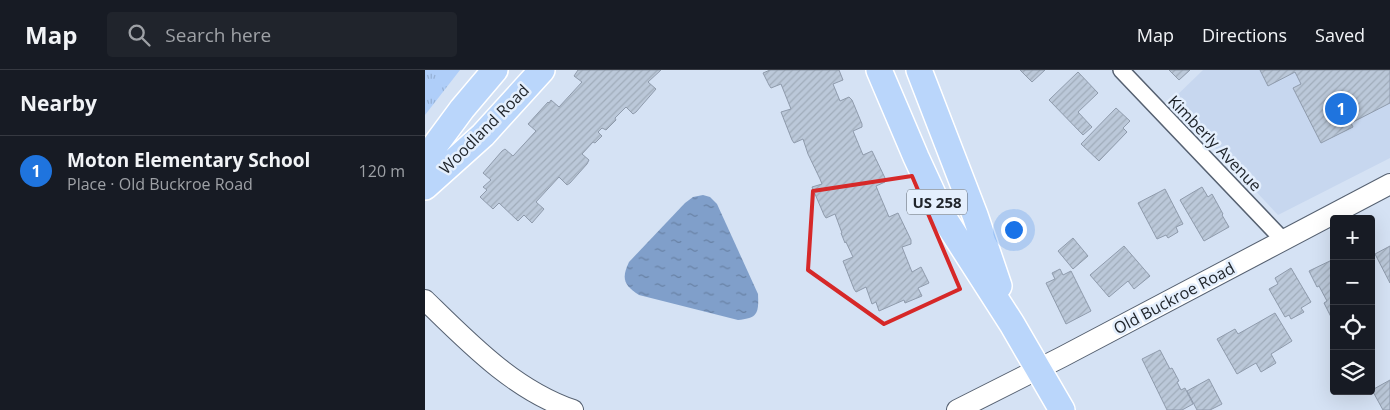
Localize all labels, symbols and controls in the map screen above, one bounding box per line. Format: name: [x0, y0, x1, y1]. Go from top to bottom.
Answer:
search box: [107, 12, 457, 57]
text: Map: [25, 18, 77, 51]
icon: search: [125, 21, 153, 49]
text: Search here: [165, 22, 271, 48]
text: Map: [1137, 23, 1174, 47]
text: Directions: [1202, 23, 1287, 47]
text: Saved: [1315, 23, 1365, 47]
street label: Woodland Road: [434, 79, 534, 179]
text: Nearby: [20, 89, 97, 117]
street label: Kimberly Avenue: [1163, 90, 1267, 196]
pin: 1: [1325, 90, 1357, 128]
text: Moton Elementary School: [67, 147, 310, 173]
text: 1: [31, 160, 41, 182]
text: 120 m: [359, 160, 405, 182]
text: Place · Old Buckroe Road: [67, 173, 253, 195]
road number: US 258: [907, 190, 967, 214]
map controls: [1330, 215, 1375, 395]
button: +: [1330, 215, 1375, 260]
your location: [1001, 217, 1027, 243]
street label: Old Buckroe Road: [1110, 257, 1238, 339]
button: −: [1330, 260, 1375, 305]
button: locate: [1330, 305, 1375, 350]
button: layers: [1330, 350, 1375, 395]

